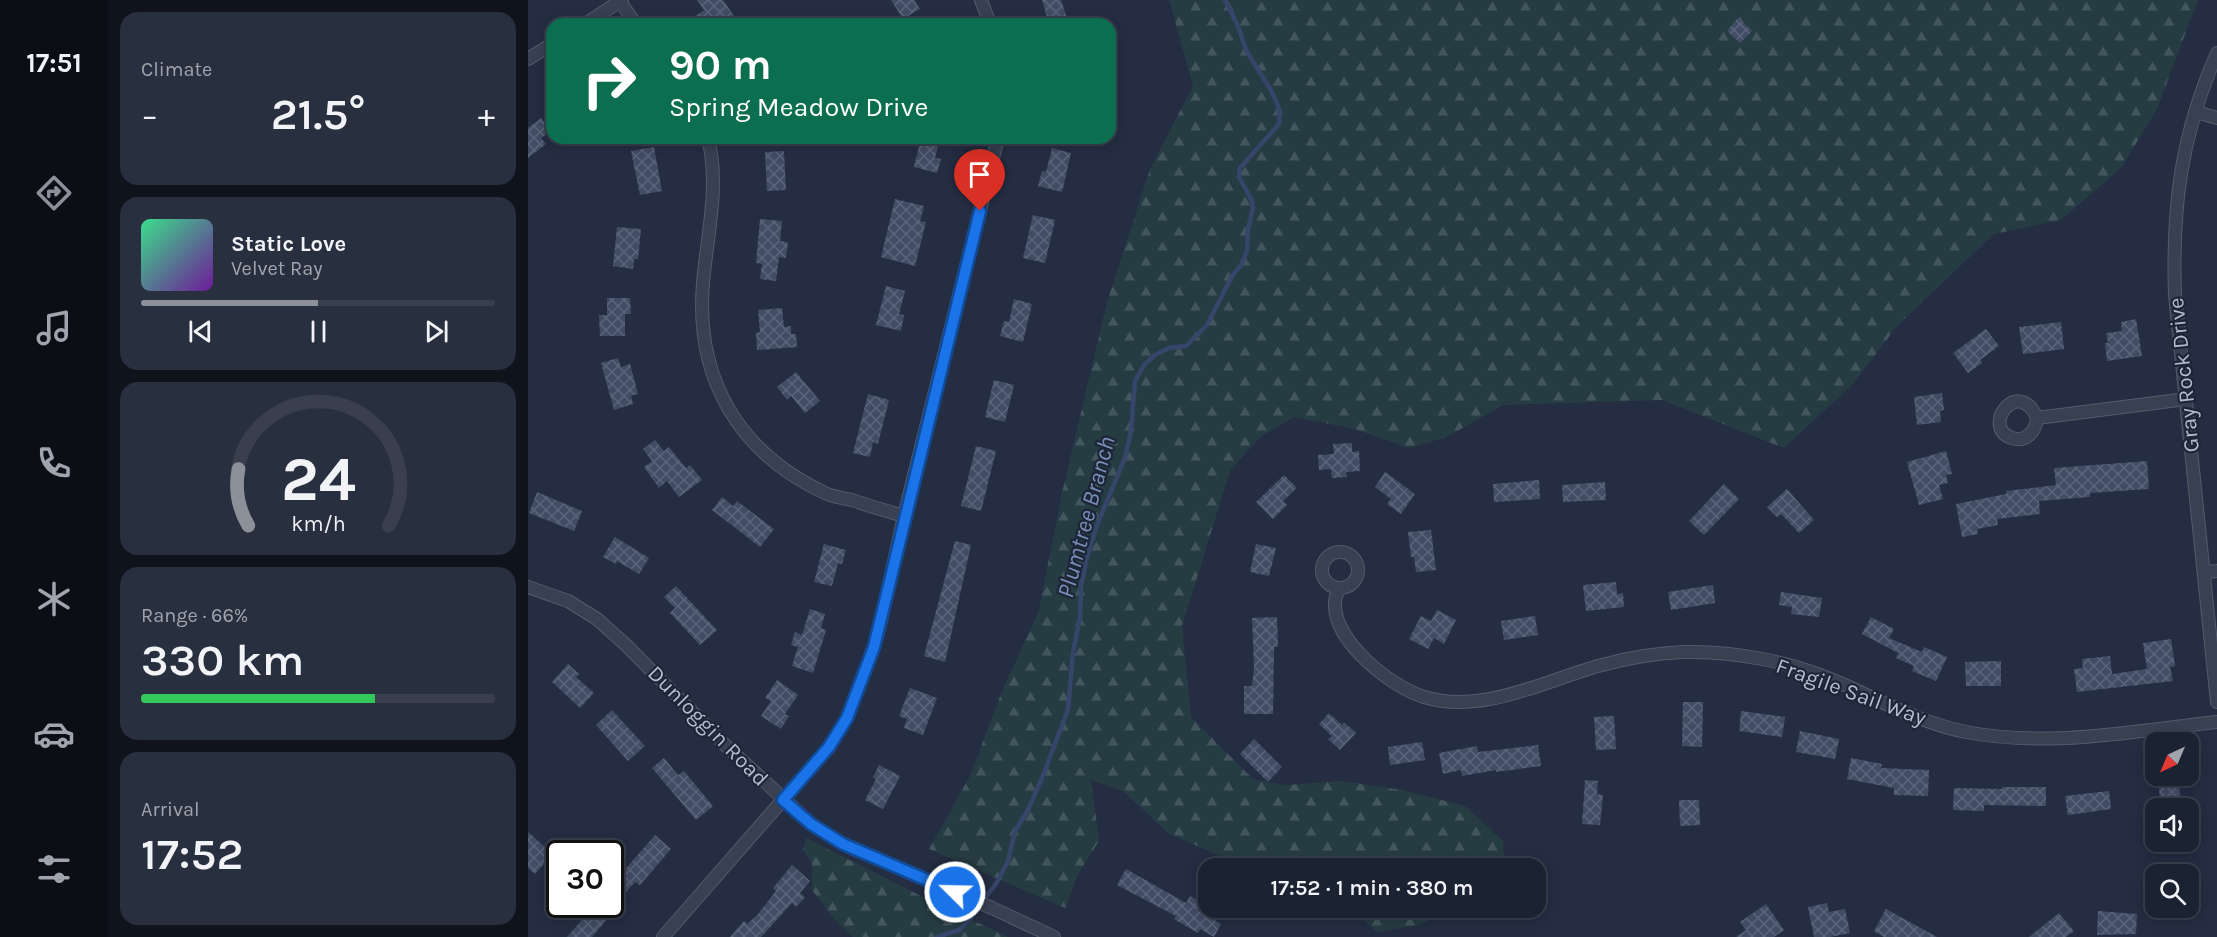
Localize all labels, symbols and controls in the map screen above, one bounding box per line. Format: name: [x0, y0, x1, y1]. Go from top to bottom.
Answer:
text: 90 m: [669, 40, 772, 90]
icon: right: [570, 42, 648, 120]
text: 17:51: [26, 47, 82, 79]
text: Climate: [141, 58, 212, 81]
text: 21.5°: [271, 88, 365, 140]
text: Spring Meadow Drive: [669, 91, 928, 123]
text: −: [141, 96, 158, 134]
text: +: [478, 96, 495, 134]
pin: [954, 149, 1005, 211]
icon: arrive: [963, 158, 996, 191]
icon: directions: [33, 172, 75, 214]
text: Static Love: [231, 231, 346, 257]
text: Velvet Ray: [231, 257, 323, 280]
street label: Gray Rock Drive: [2163, 296, 2205, 454]
icon: music: [33, 307, 75, 349]
icon: previous: [184, 315, 217, 348]
icon: pause: [302, 315, 335, 348]
icon: next: [420, 315, 453, 348]
water label: Plumtree Branch: [1051, 433, 1121, 601]
icon: phone: [33, 442, 75, 484]
text: 24: [281, 443, 355, 516]
text: km/h: [291, 511, 345, 536]
icon: climate: [33, 578, 75, 620]
text: Range · 66%: [141, 604, 248, 627]
text: 330 km: [141, 634, 304, 686]
street label: Fragile Sail Way: [1772, 653, 1930, 731]
street label: Dunloggin Road: [642, 660, 774, 792]
icon: car: [33, 713, 75, 755]
north arrow: [2145, 732, 2199, 786]
map controls: [2145, 732, 2199, 918]
text: Arrival: [141, 798, 200, 821]
button: sound: [2145, 798, 2199, 852]
text: 17:52: [141, 828, 243, 880]
speed limit sign: 30: [546, 840, 624, 918]
icon: filters: [33, 848, 75, 890]
position arrow: [923, 860, 987, 924]
button: search: [2145, 864, 2199, 918]
text: 17:52 · 1 min · 380 m: [1271, 875, 1474, 901]

